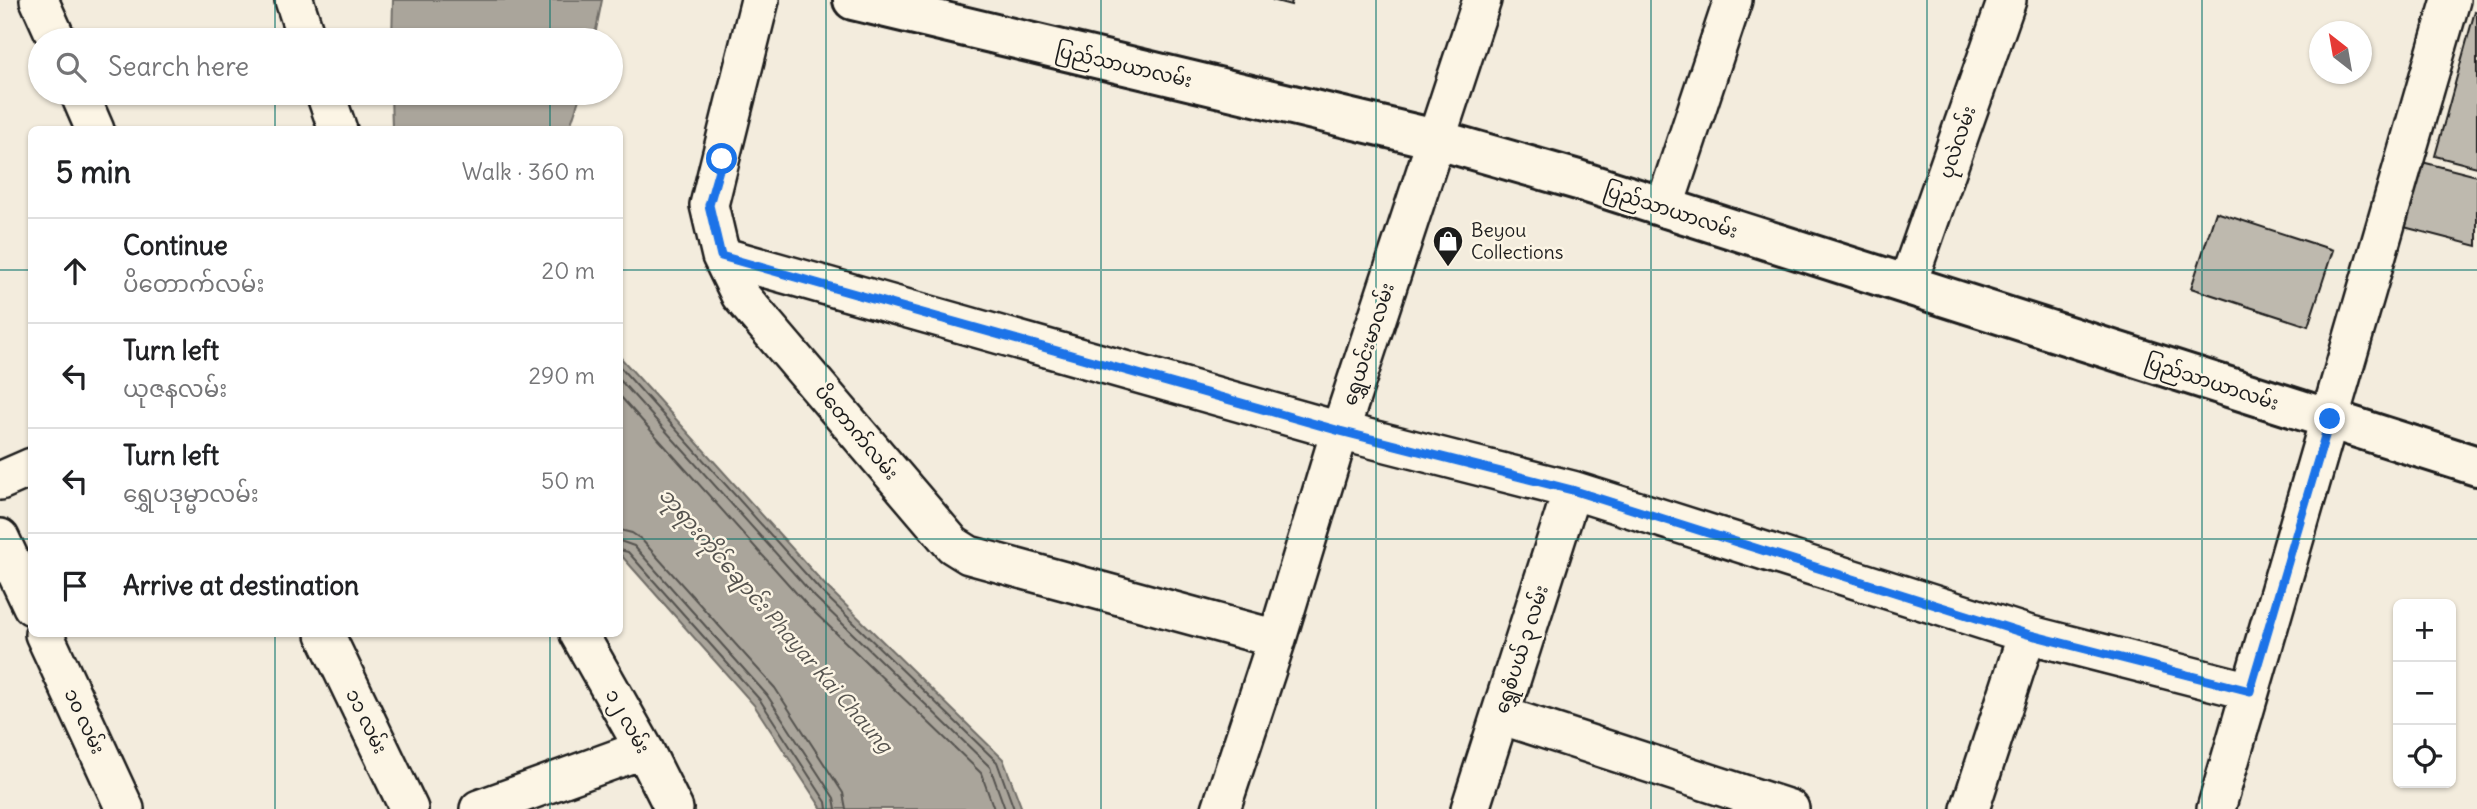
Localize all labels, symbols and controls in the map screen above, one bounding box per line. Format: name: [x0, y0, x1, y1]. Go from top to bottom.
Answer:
north arrow: [2309, 21, 2372, 84]
search box: [28, 28, 623, 105]
street label: ပြည်သာယာလမ်း: [1053, 36, 1195, 96]
icon: search: [52, 48, 90, 86]
text: Search here: [108, 50, 249, 83]
street label: ပုလဲလမ်း: [1932, 102, 1985, 183]
route start: [706, 143, 737, 174]
text: 5 min: [56, 153, 131, 191]
text: Walk · 360 m: [462, 157, 595, 186]
street label: ပြည်သာယာလမ်း: [1600, 175, 1742, 247]
place label: Beyou Collections: [1471, 218, 1563, 264]
shop icon: Beyou Collections: [1431, 224, 1465, 268]
text: Continue: [123, 229, 228, 262]
icon: ahead: [56, 252, 94, 290]
text: 20 m: [542, 256, 595, 285]
text: ပိတောက်လမ်း: [123, 269, 264, 298]
street label: ရွှေယင်းမာလမ်း: [1335, 279, 1403, 410]
text: Turn left: [123, 334, 219, 367]
street label: ပြည်သာယာလမ်း: [2141, 347, 2283, 419]
icon: left: [56, 357, 94, 395]
text: 290 m: [528, 361, 595, 390]
text: ယုဇနလမ်း: [123, 374, 227, 403]
street label: ပိတောက်လမ်း: [810, 378, 905, 484]
route end: [2314, 403, 2345, 434]
text: Turn left: [123, 439, 219, 472]
icon: left: [56, 462, 94, 500]
text: 50 m: [541, 466, 595, 495]
text: ရွှေပဒုမ္မာလမ်း: [123, 479, 259, 508]
water label: ဘုရားကိုင်ချောင်း Phayar Kai Chaung: [650, 481, 900, 762]
icon: arrive: [56, 567, 94, 605]
text: Arrive at destination: [123, 569, 359, 602]
street label: ရွှေစံပယ် ၃ လမ်း: [1487, 581, 1557, 717]
map controls: [2393, 599, 2456, 788]
button: +: [2393, 599, 2456, 662]
button: −: [2393, 662, 2456, 725]
street label: ၁၀ လမ်း: [59, 684, 112, 758]
street label: ၁၁ လမ်း: [341, 684, 395, 757]
street label: ၁၂ လမ်း: [597, 684, 657, 759]
button: locate: [2393, 725, 2456, 788]

